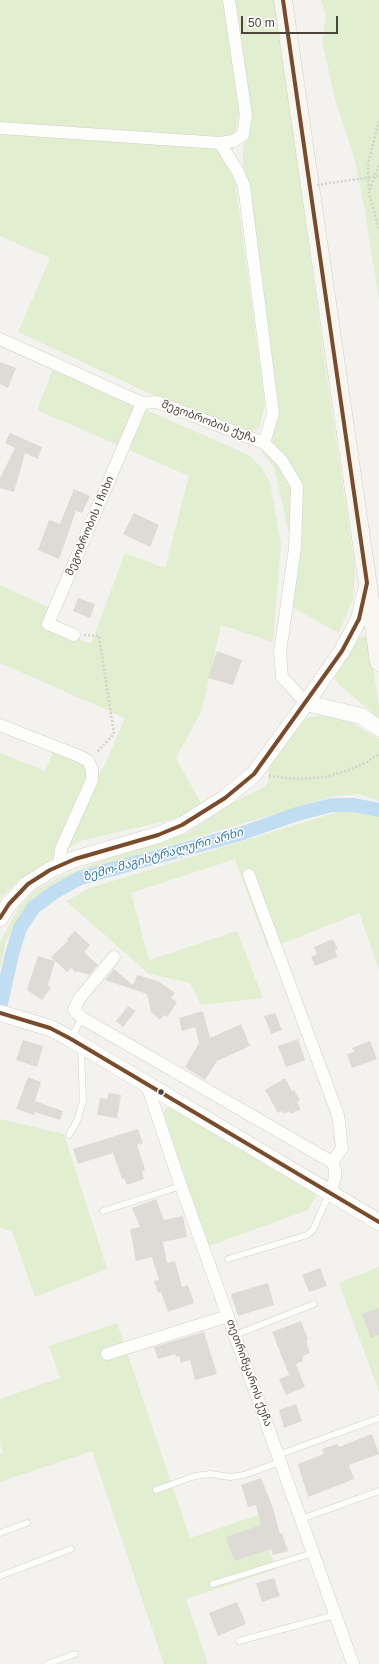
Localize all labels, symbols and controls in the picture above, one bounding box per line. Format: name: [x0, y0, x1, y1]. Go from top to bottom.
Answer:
scale bar: [243, 8, 340, 34]
text: 50 m: [248, 16, 275, 30]
street label: მეგობრობის ქუჩა: [160, 398, 258, 446]
street label: მეგობრობის I ჩიხი: [63, 474, 117, 578]
water label: ზემო-მაგისტრალური არხი: [81, 825, 245, 885]
unlabelled marker: [156, 1087, 166, 1097]
street label: თეთრიწყაროს ქუჩა: [223, 1318, 275, 1428]

